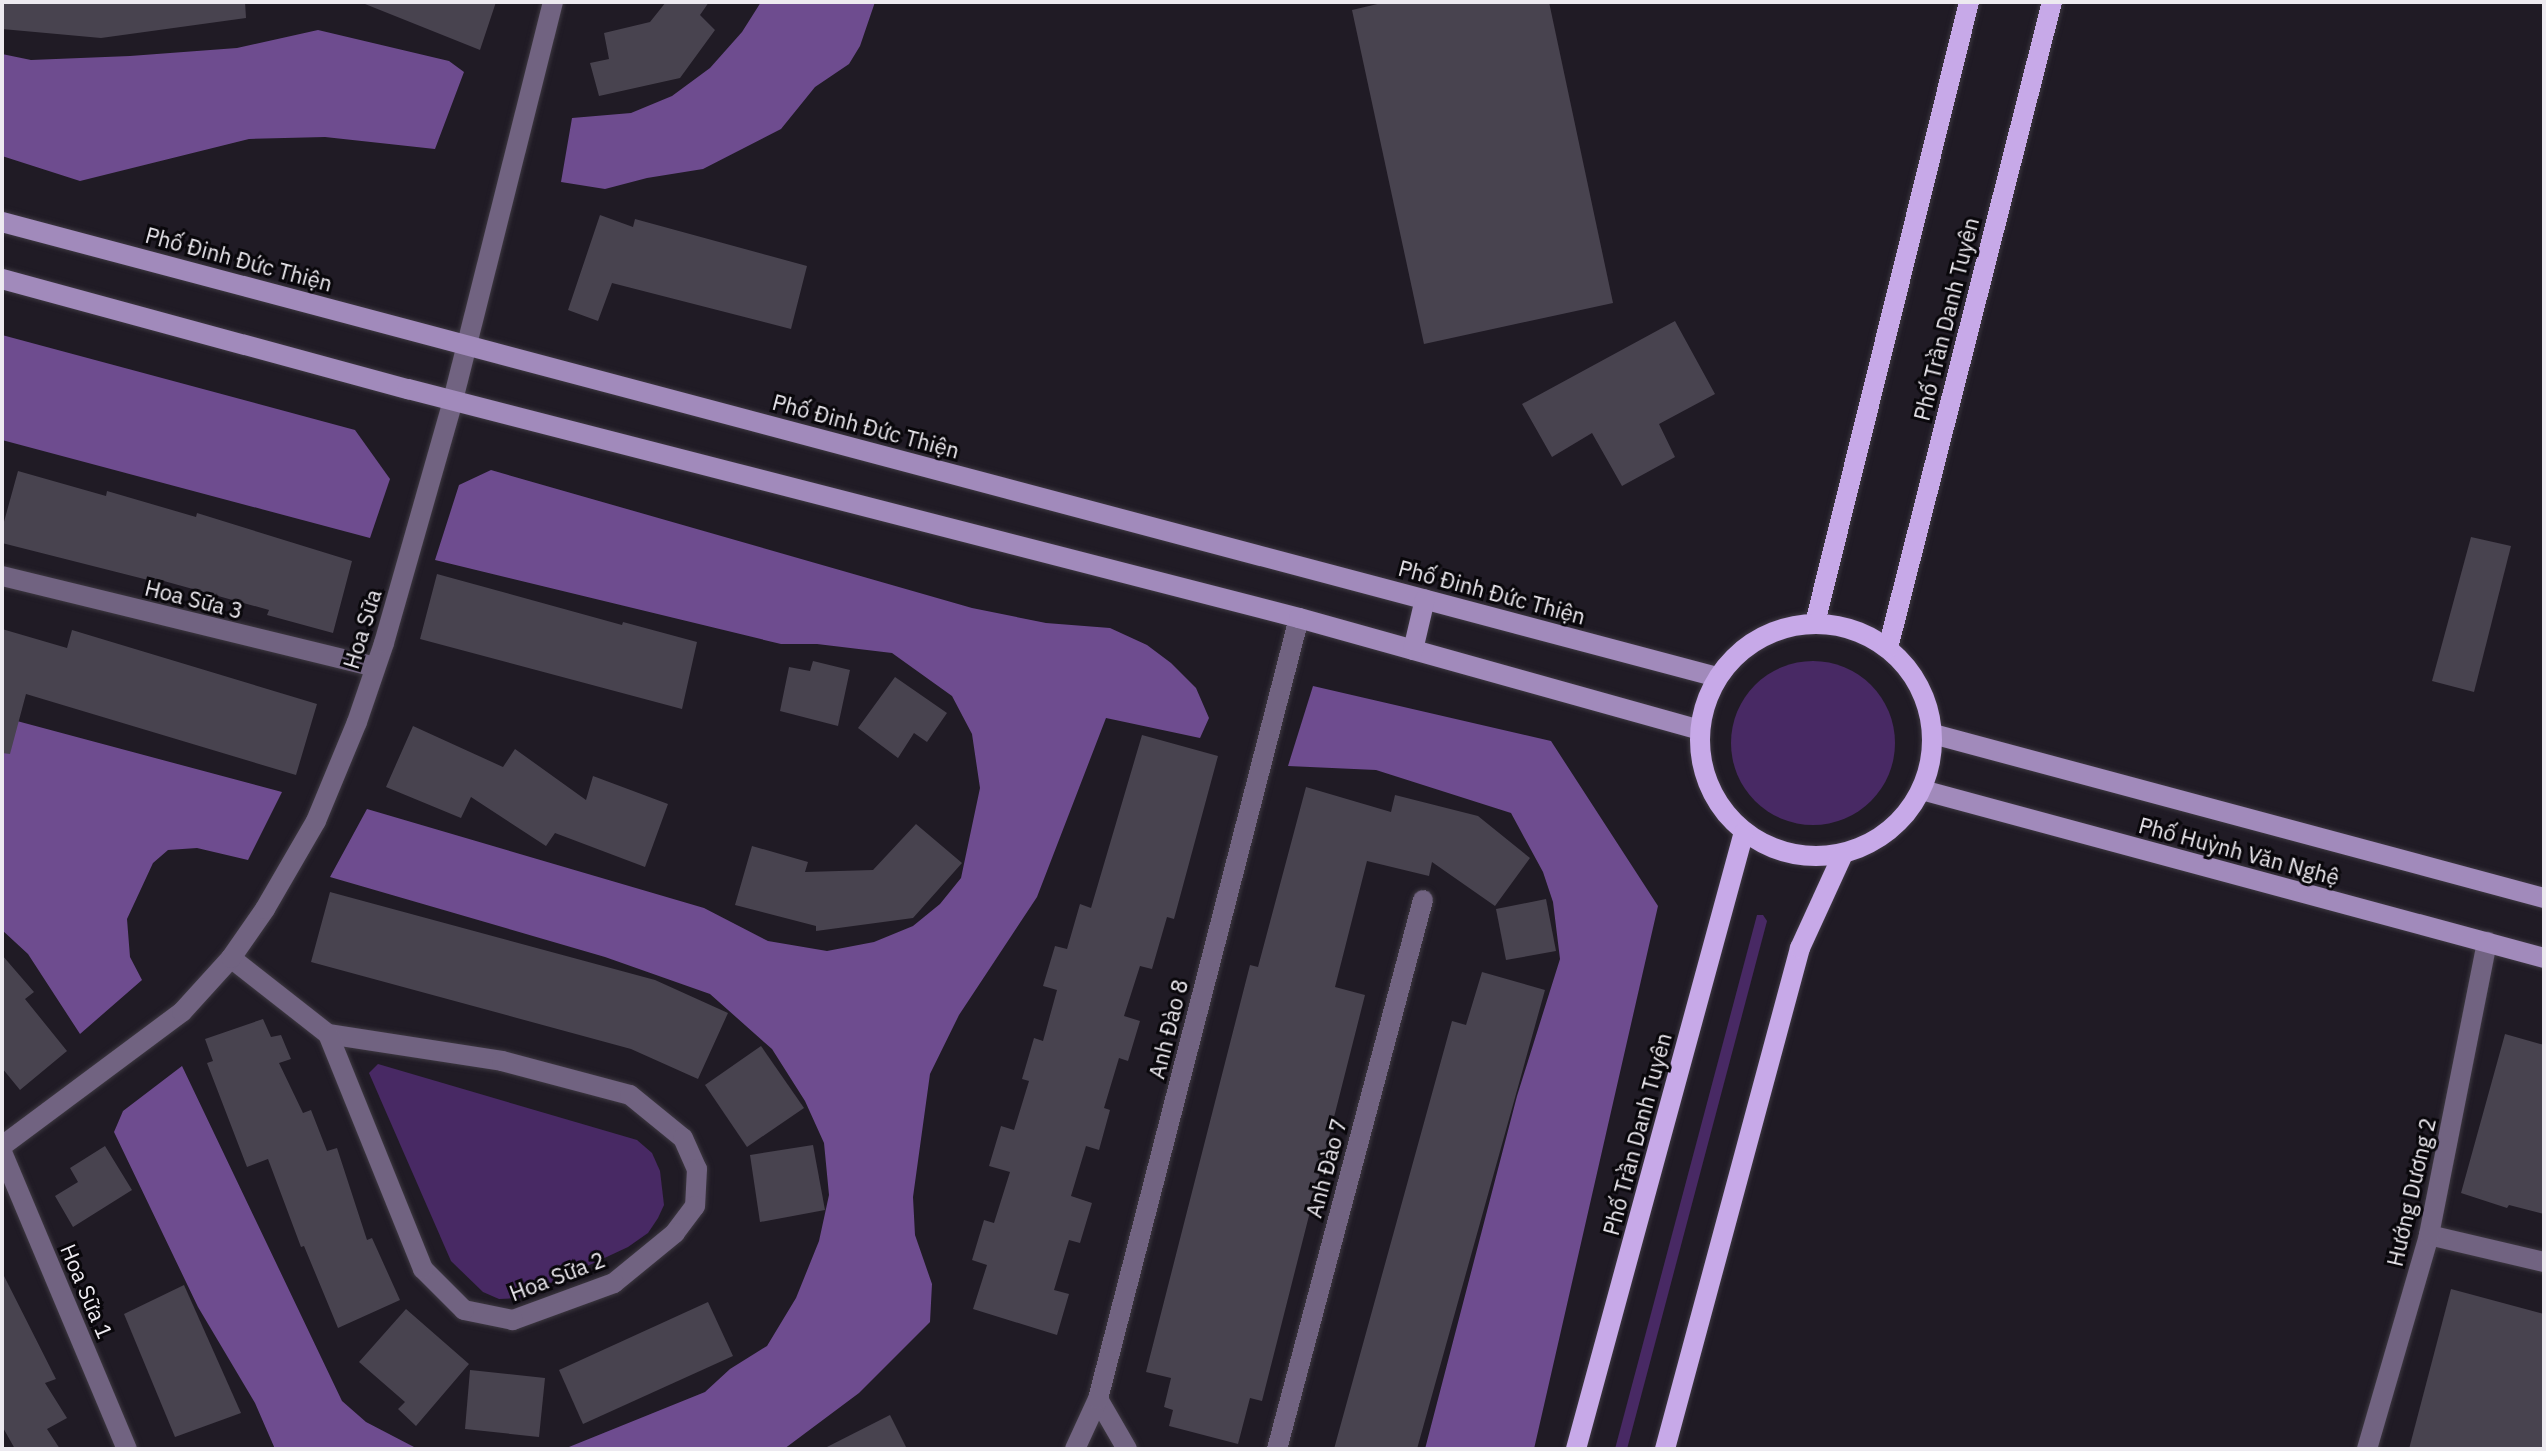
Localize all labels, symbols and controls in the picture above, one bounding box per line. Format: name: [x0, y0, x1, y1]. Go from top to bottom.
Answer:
street label: Phố Trần Danh Tuyên: [1908, 215, 1984, 423]
street label: Phố Đinh Đức Thiện: [143, 221, 335, 297]
street label: Phố Đinh Đức Thiện: [770, 388, 962, 464]
street label: Phố Đinh Đức Thiện: [1396, 554, 1588, 630]
street label: Hoa Sữa 3: [142, 574, 246, 624]
street label: Hoa Sữa: [337, 586, 387, 672]
street label: Phố Huỳnh Văn Nghệ: [2136, 812, 2342, 890]
street label: Anh Đào 8: [1143, 977, 1193, 1081]
street label: Phố Trần Danh Tuyên: [1597, 1030, 1677, 1238]
street label: Hướng Dương 2: [2381, 1115, 2441, 1269]
street label: Anh Đào 7: [1300, 1116, 1352, 1220]
street label: Hoa Sữa 1: [55, 1240, 119, 1342]
street label: Hoa Sữa 2: [505, 1246, 609, 1306]

